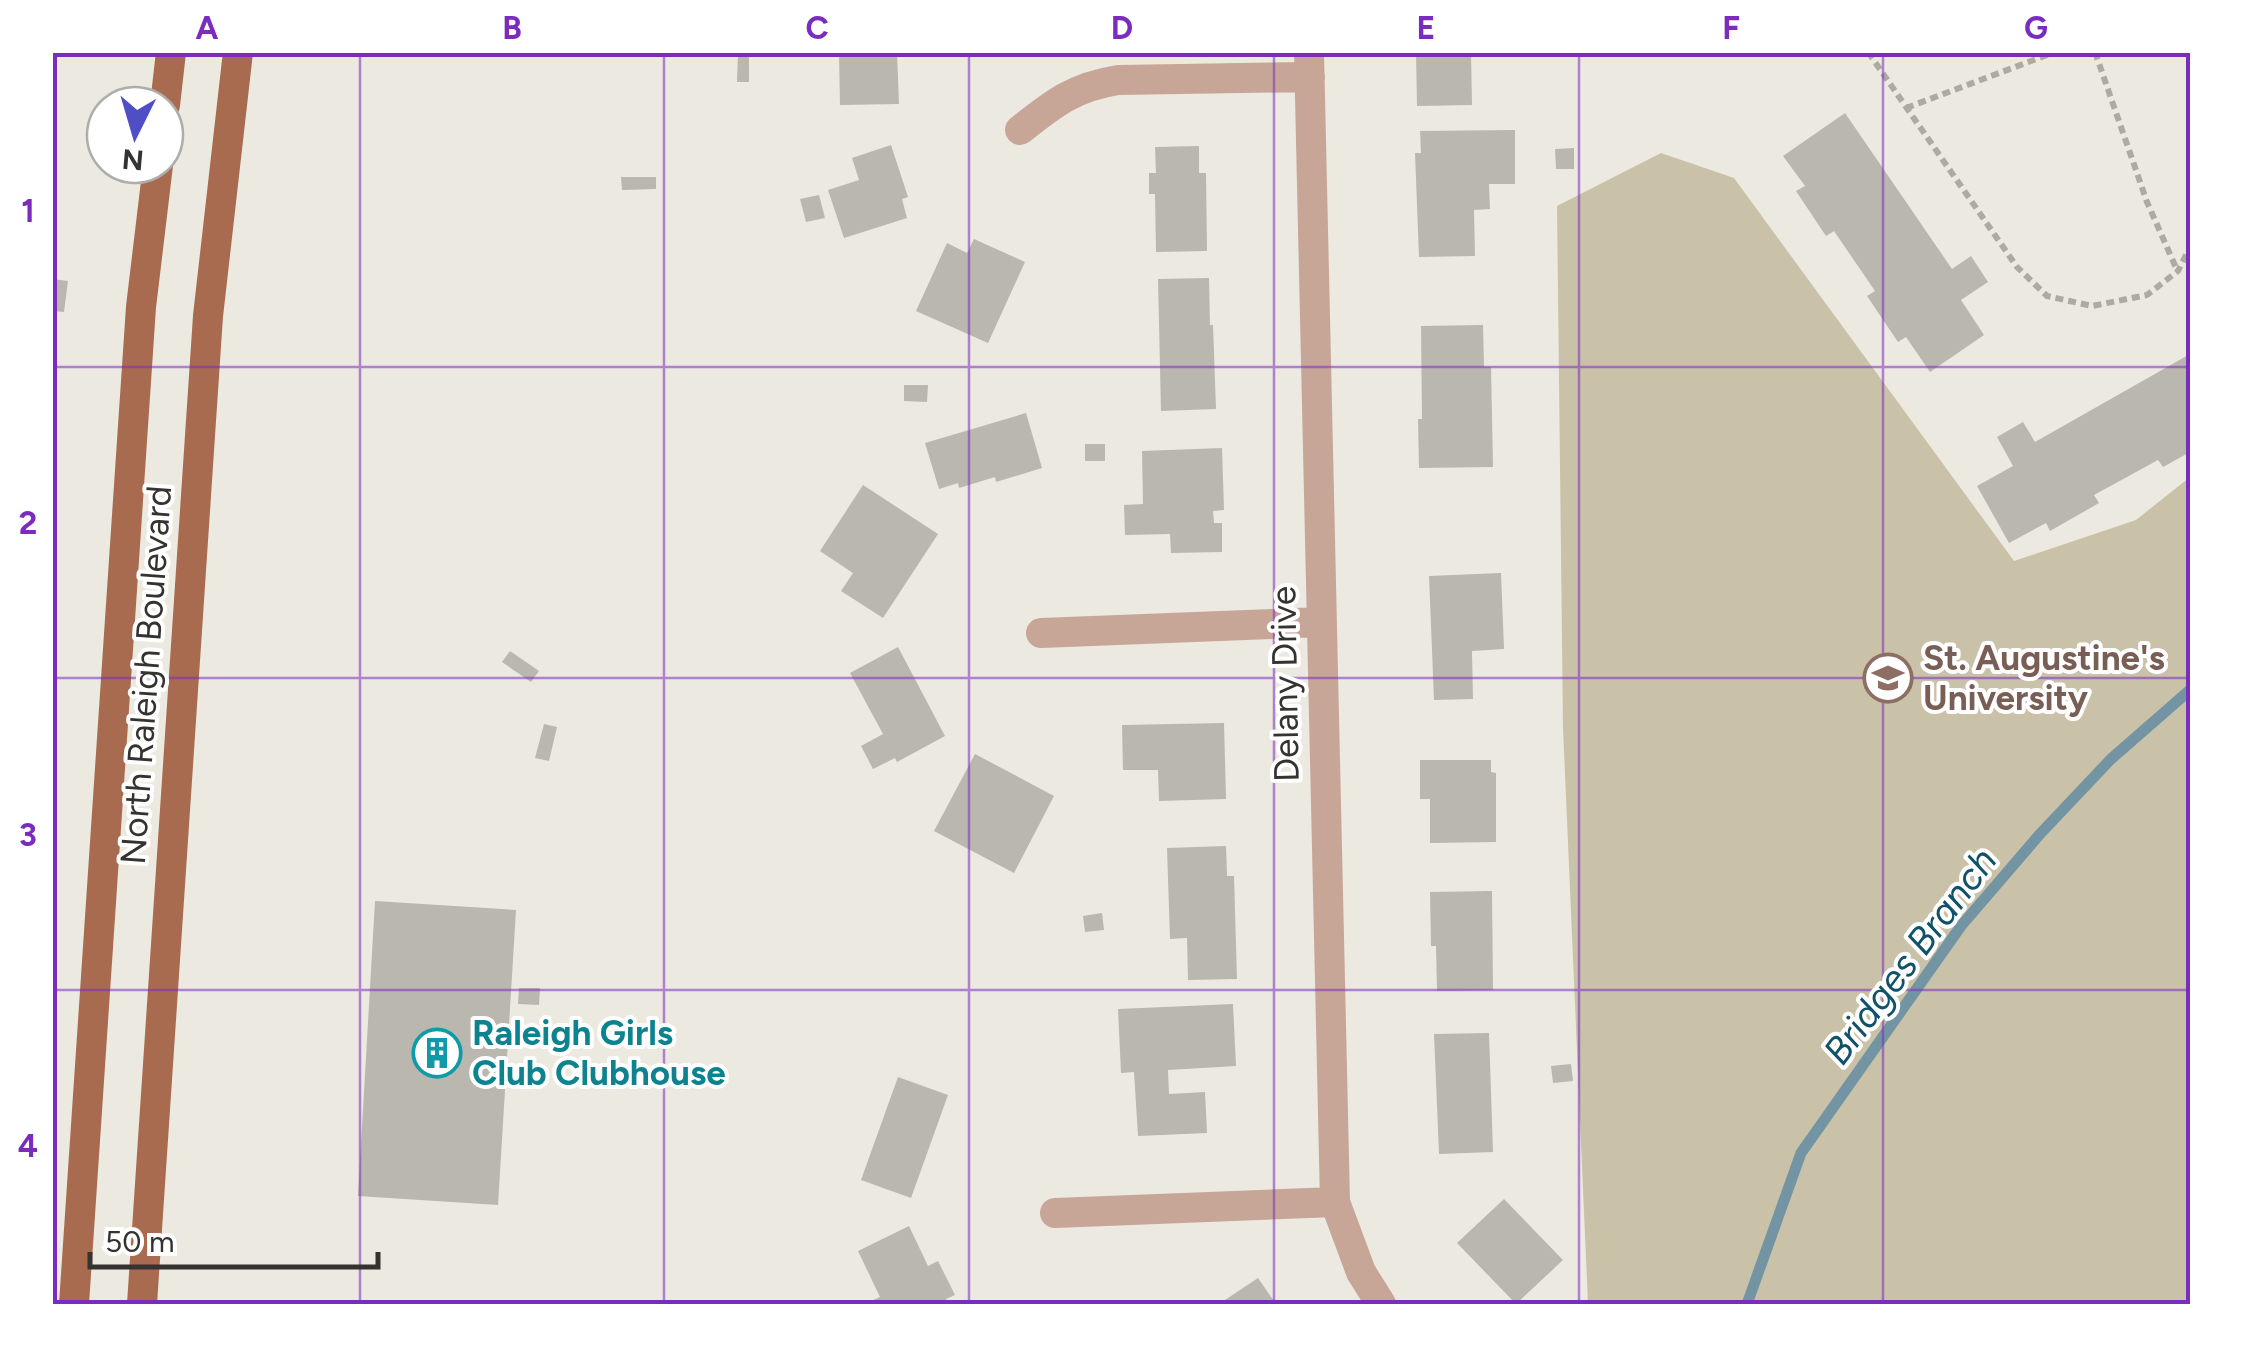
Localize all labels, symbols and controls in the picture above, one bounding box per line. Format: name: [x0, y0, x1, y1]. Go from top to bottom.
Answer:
text: A: [196, 9, 219, 47]
text: B: [502, 9, 522, 47]
text: C: [805, 9, 829, 47]
text: D: [1111, 9, 1133, 47]
text: E: [1417, 9, 1435, 47]
text: F: [1722, 9, 1740, 47]
text: G: [2024, 9, 2048, 47]
north arrow: [85, 85, 185, 185]
text: N: [121, 142, 145, 178]
text: 1: [21, 192, 35, 230]
street label: North Raleigh Boulevard: [112, 484, 180, 866]
text: 2: [19, 504, 37, 542]
street label: Delany Drive: [1262, 586, 1308, 782]
place label: St. Augustine's University: [1923, 637, 2165, 719]
school or university icon: St. Augustine's University: [1862, 652, 1914, 704]
text: 3: [19, 816, 37, 854]
water label: Bridges Branch: [1814, 839, 2006, 1073]
place label: Raleigh Girls Club Clubhouse: [472, 1012, 726, 1094]
building icon: Raleigh Girls Club Clubhouse: [411, 1027, 463, 1079]
text: 4: [18, 1127, 38, 1165]
scale bar: [90, 1207, 378, 1269]
text: 50 m: [105, 1223, 174, 1260]

